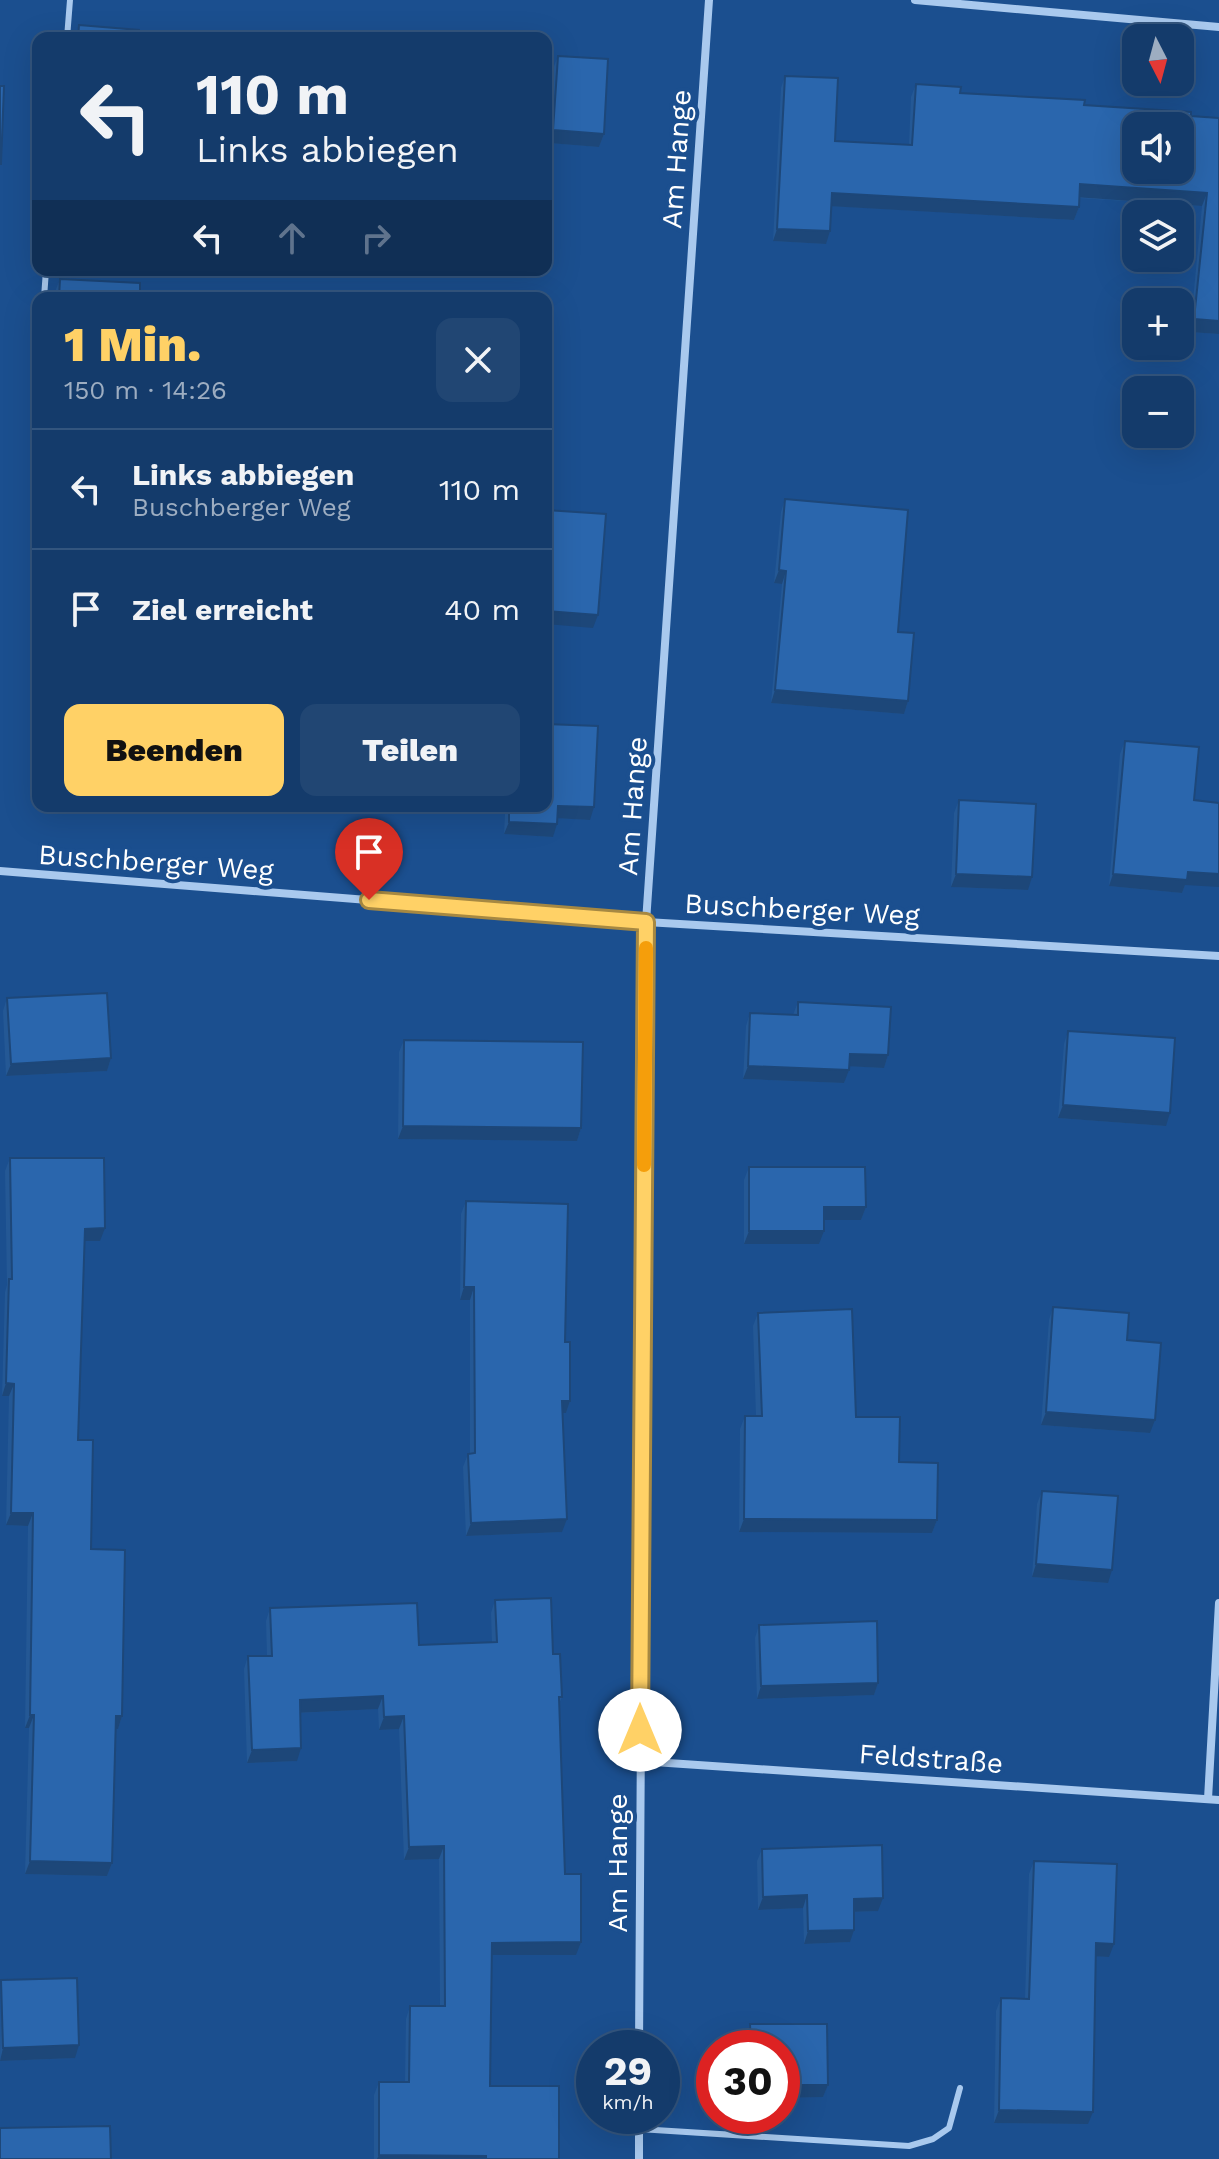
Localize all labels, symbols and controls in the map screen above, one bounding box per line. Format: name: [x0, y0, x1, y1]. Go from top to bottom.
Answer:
north arrow: [1122, 24, 1194, 96]
map controls: [1122, 24, 1194, 448]
text: 110 m: [196, 62, 349, 128]
icon: left: [64, 64, 168, 168]
street label: Am Hange: [655, 88, 698, 230]
button: sound: [1122, 112, 1194, 184]
text: Links abbiegen: [196, 129, 459, 171]
button: layers: [1122, 200, 1194, 272]
icon: left: [186, 216, 230, 260]
icon: ahead: [270, 216, 314, 260]
icon: right: [354, 216, 398, 260]
button: +: [1122, 288, 1194, 360]
text: 1 Min.: [64, 316, 201, 373]
button: close: [436, 318, 520, 402]
text: 150 m · 14:26: [64, 375, 227, 405]
button: −: [1122, 376, 1194, 448]
text: Links abbiegen: [132, 457, 354, 492]
icon: left: [64, 467, 108, 511]
text: 110 m: [439, 472, 520, 507]
text: Buschberger Weg: [132, 492, 351, 522]
icon: arrive: [64, 587, 108, 631]
text: Ziel erreicht: [132, 592, 313, 627]
text: 40 m: [444, 592, 520, 627]
button: Beenden: [64, 704, 284, 796]
button: Teilen: [300, 704, 520, 796]
street label: Am Hange: [611, 735, 654, 877]
pin: [335, 818, 403, 900]
icon: arrive: [347, 830, 391, 874]
street label: Buschberger Weg: [37, 838, 275, 887]
street label: Buschberger Weg: [684, 887, 921, 932]
position arrow: [598, 1688, 682, 1772]
street label: Feldstraße: [858, 1737, 1004, 1780]
street label: Am Hange: [601, 1793, 634, 1933]
speed limit sign: 30: [696, 2030, 800, 2134]
text: 29: [604, 2048, 652, 2095]
text: km/h: [602, 2090, 654, 2114]

